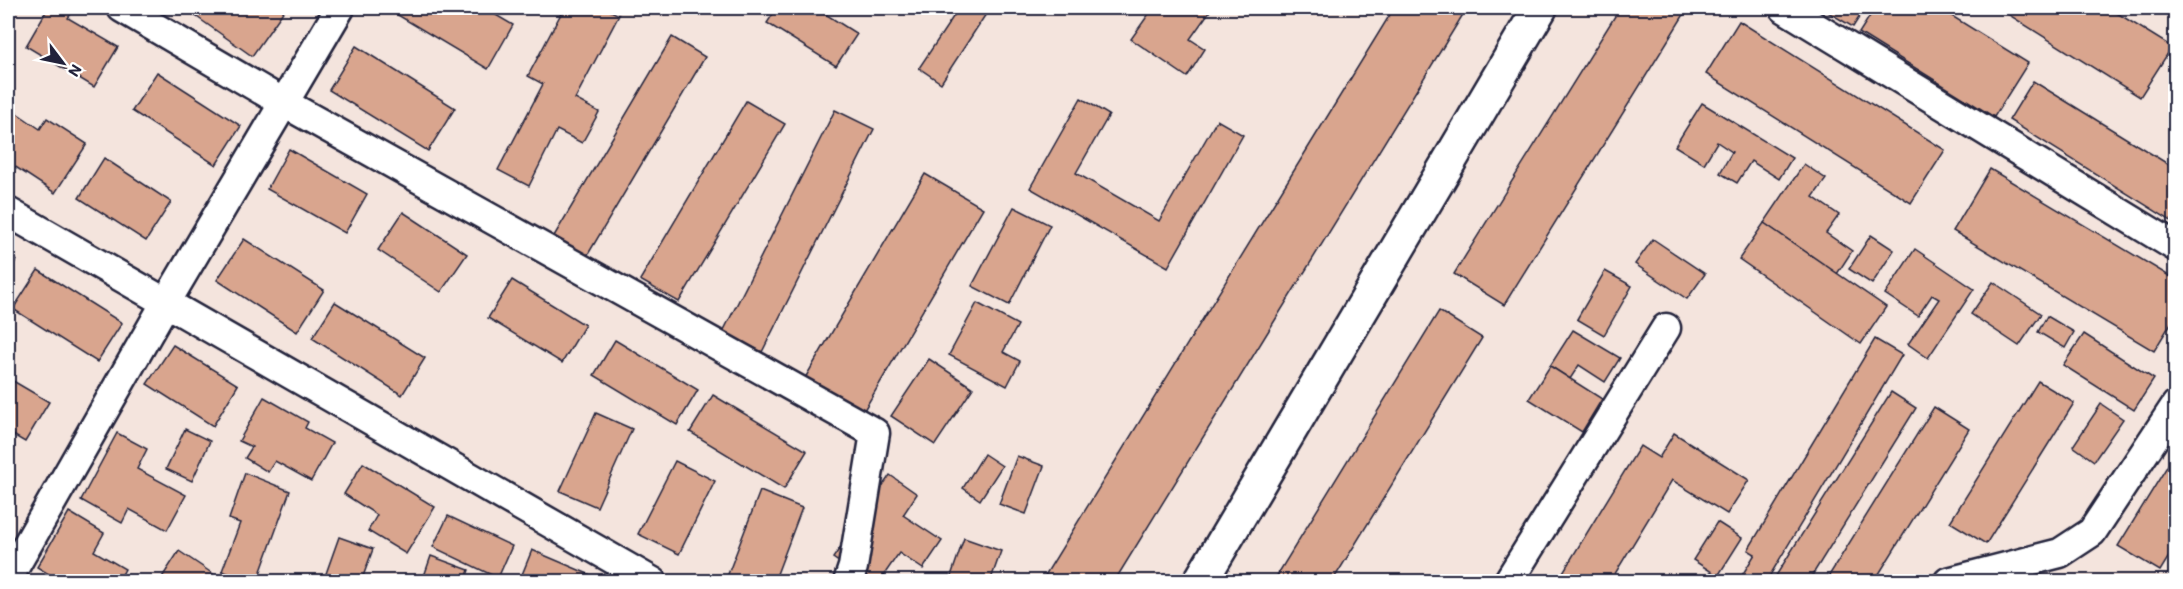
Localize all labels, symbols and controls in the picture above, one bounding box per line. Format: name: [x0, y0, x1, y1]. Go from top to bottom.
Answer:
north arrow: [33, 33, 93, 93]
text: N: [64, 61, 86, 80]

